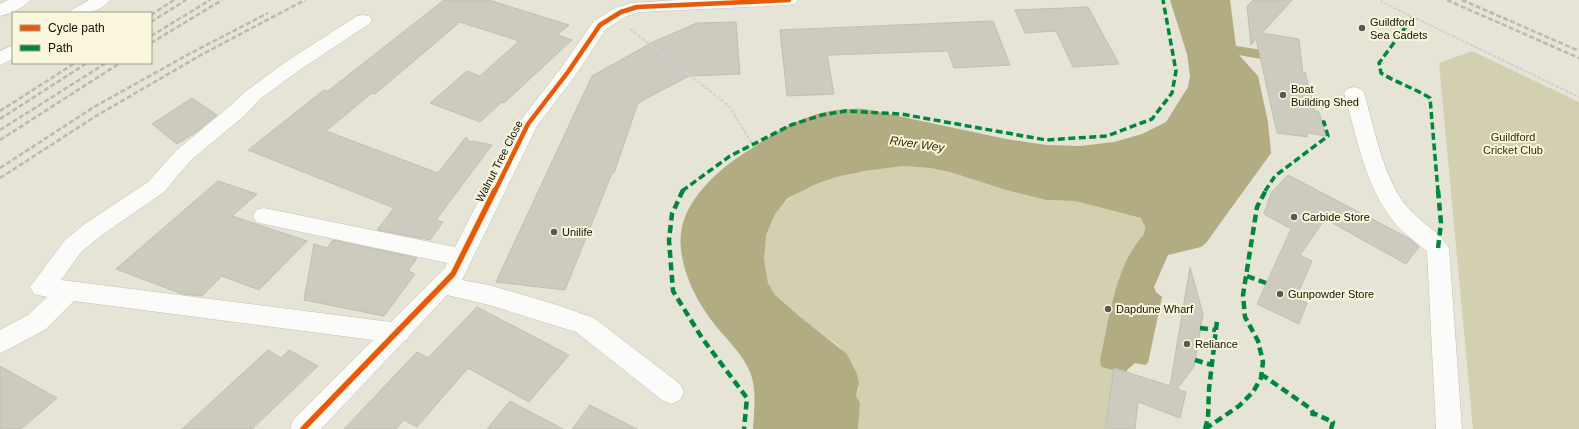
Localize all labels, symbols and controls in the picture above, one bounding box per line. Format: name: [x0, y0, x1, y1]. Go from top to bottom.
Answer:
legend: [12, 12, 152, 64]
place label: Guildford Sea Cadets: [1370, 16, 1428, 41]
text: Cycle path: [48, 21, 105, 35]
marker: Guildford Sea Cadets: [1357, 23, 1367, 33]
text: Path: [48, 41, 73, 55]
place label: Boat Building Shed: [1291, 83, 1359, 108]
marker: Boat Building Shed: [1278, 90, 1288, 100]
street label: Walnut Tree Close: [473, 118, 525, 204]
park label: Guildford Cricket Club: [1483, 131, 1543, 156]
water label: River Wey: [889, 133, 946, 155]
place label: Carbide Store: [1302, 211, 1370, 223]
marker: Carbide Store: [1289, 212, 1299, 222]
place label: Unilife: [562, 226, 593, 238]
marker: Unilife: [549, 227, 559, 237]
place label: Gunpowder Store: [1288, 288, 1374, 300]
marker: Gunpowder Store: [1275, 289, 1285, 299]
place label: Dapdune Wharf: [1116, 303, 1194, 315]
marker: Dapdune Wharf: [1103, 304, 1113, 314]
place label: Reliance: [1195, 338, 1238, 350]
marker: Reliance: [1182, 339, 1192, 349]

